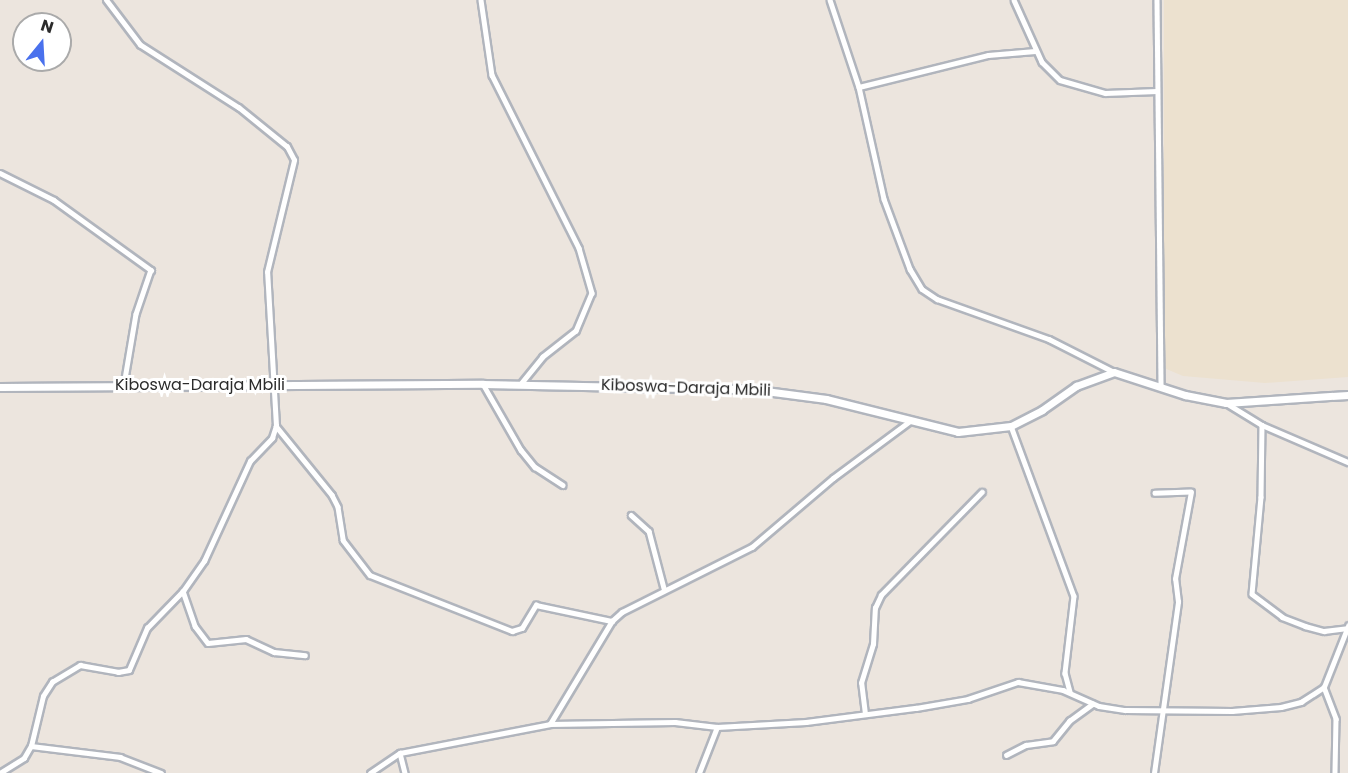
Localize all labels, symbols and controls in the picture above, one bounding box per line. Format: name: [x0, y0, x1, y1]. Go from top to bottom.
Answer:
north arrow: [12, 12, 72, 72]
text: N: [38, 14, 56, 39]
street label: Kiboswa-Daraja Mbili: [115, 375, 285, 395]
street label: Kiboswa-Daraja Mbili: [601, 375, 771, 401]

